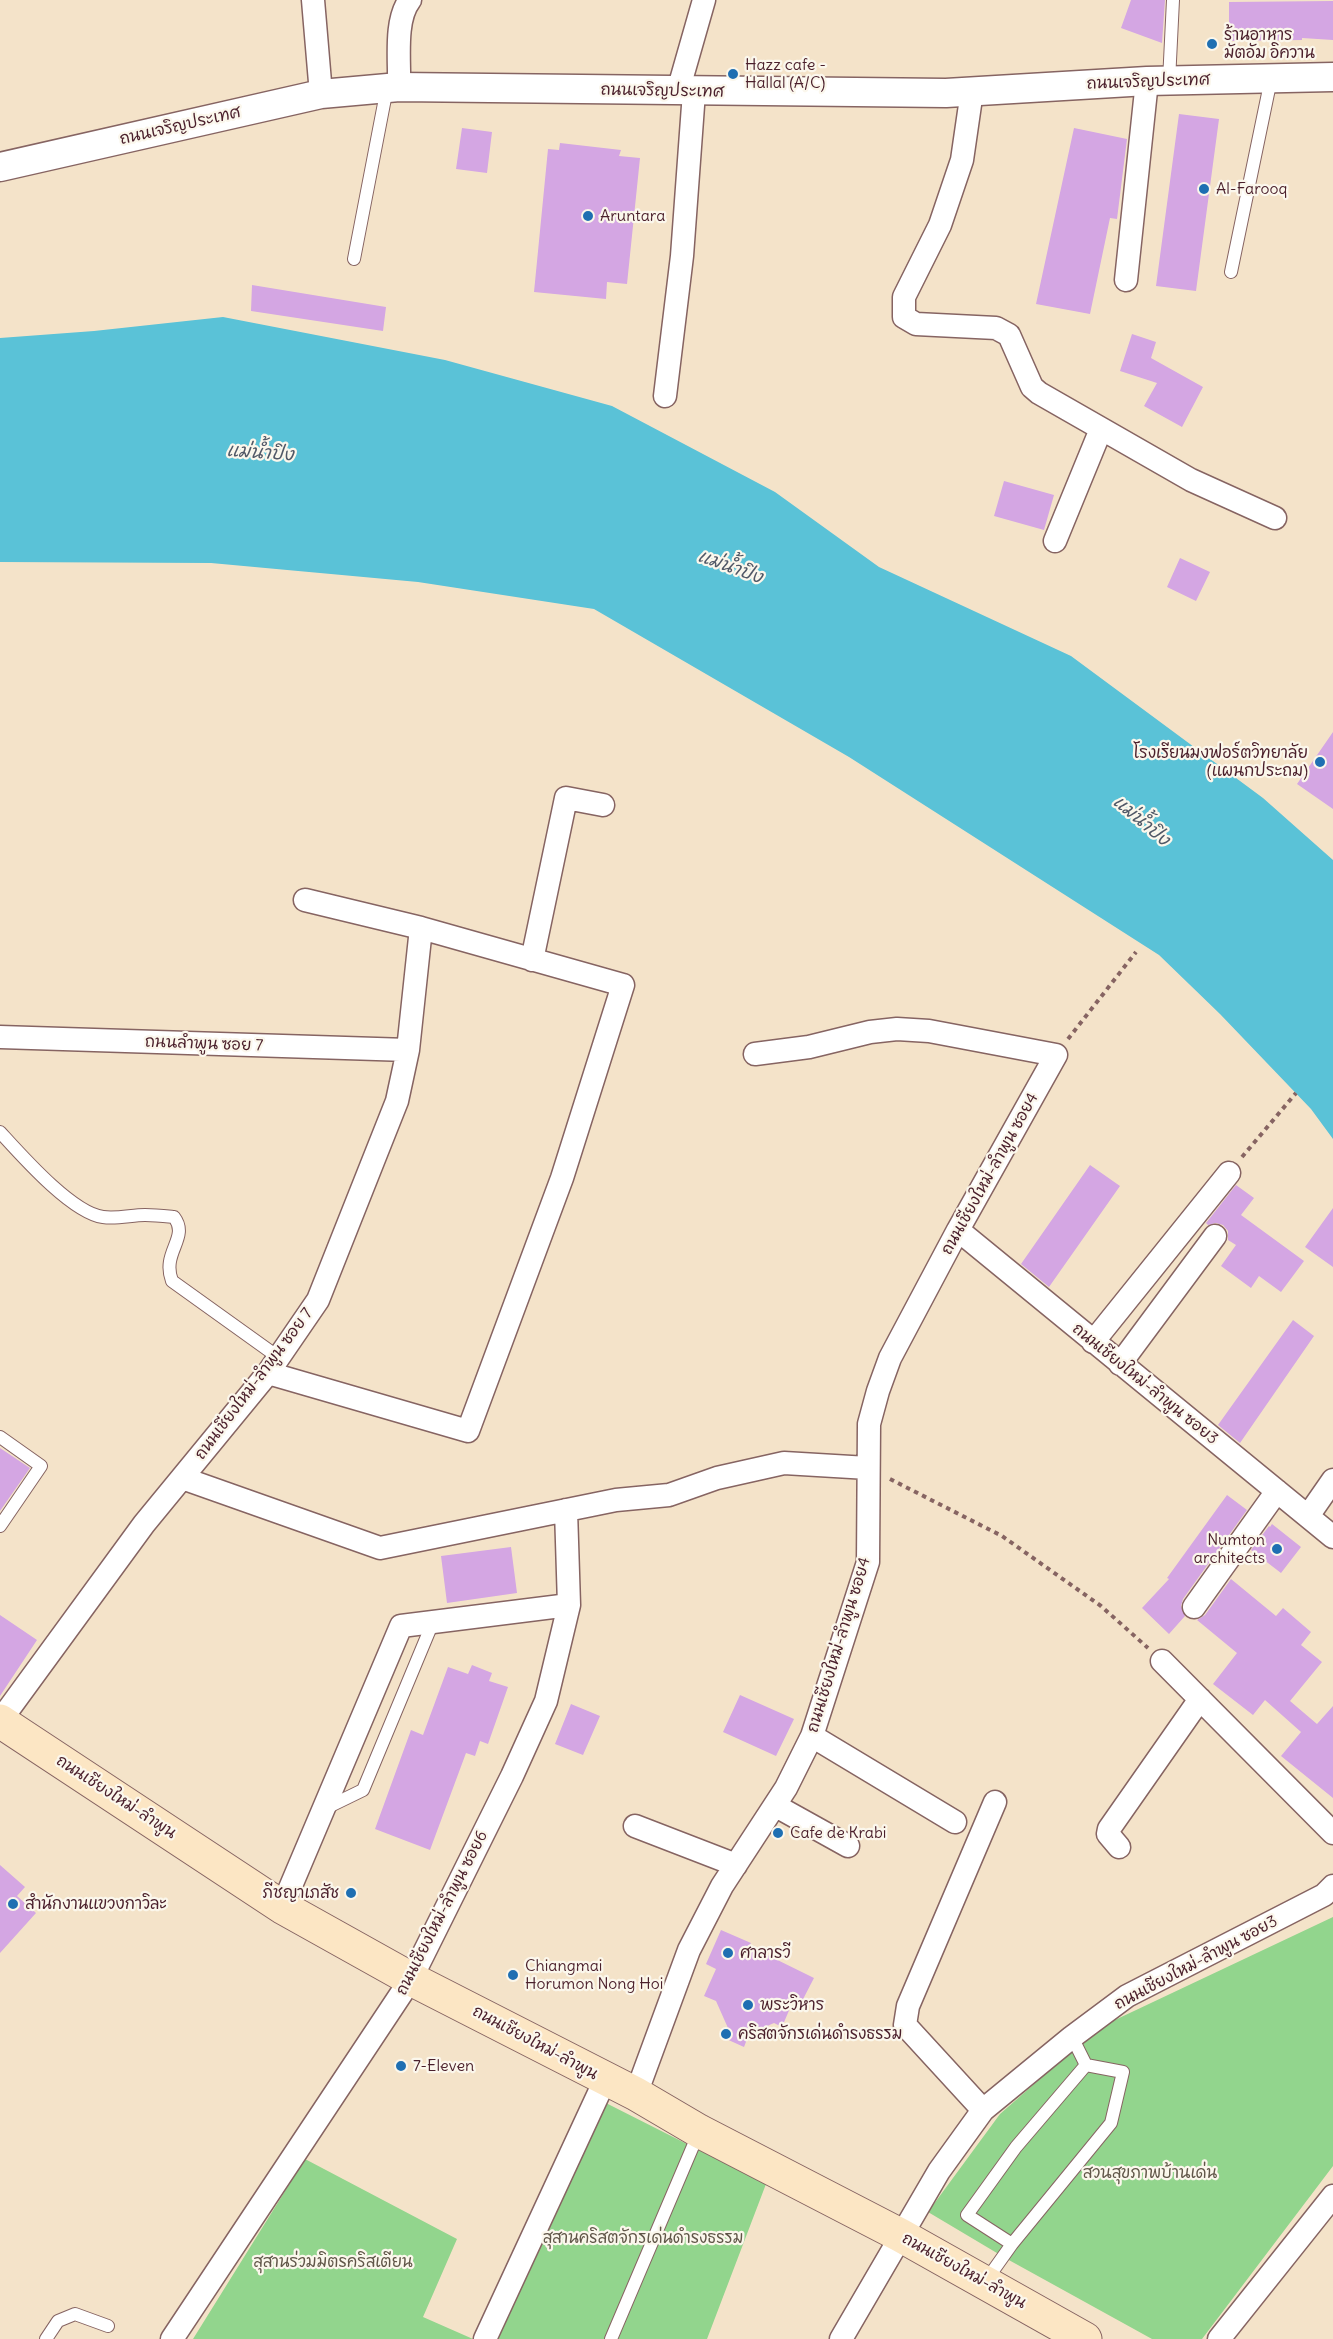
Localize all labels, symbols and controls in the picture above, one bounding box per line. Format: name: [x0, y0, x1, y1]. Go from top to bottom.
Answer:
place label: ร้านอาหาร มัตอัม อิควาน: [1224, 25, 1315, 63]
marker: ร้านอาหาร มัตอัม อิควาน: [1205, 37, 1219, 51]
place label: Hazz cafe - Hallal (A/C): [745, 55, 826, 93]
marker: Hazz cafe - Hallal (A/C): [726, 67, 740, 81]
street label: ถนนเจริญประเทศ: [1086, 70, 1210, 94]
street label: ถนนเจริญประเทศ: [600, 80, 724, 102]
street label: ถนนเจริญประเทศ: [118, 103, 242, 149]
place label: Al-Farooq: [1216, 179, 1287, 199]
marker: Al-Farooq: [1197, 182, 1211, 196]
place label: Aruntara: [600, 206, 665, 226]
marker: Aruntara: [581, 209, 595, 223]
water label: แม่น้ำปิง: [226, 440, 294, 466]
water label: แม่น้ำปิง: [695, 545, 765, 589]
place label: โรงเรียนมงฟอร์ตวิทยาลัย (แผนกประถม): [1133, 743, 1308, 781]
marker: โรงเรียนมงฟอร์ตวิทยาลัย (แผนกประถม): [1313, 755, 1327, 769]
water label: แม่น้ำปิง: [1108, 791, 1174, 851]
street label: ถนนลำพูน ซอย 7: [144, 1032, 264, 1056]
street label: ถนนเชียงใหม่-ลำพูน ซอย4: [937, 1090, 1043, 1258]
street label: ถนนเชียงใหม่-ลำพูน ซอย 7: [191, 1305, 317, 1463]
street label: ถนนเชียงใหม่-ลำพูน ซอย3: [1068, 1319, 1222, 1449]
place label: Numton architects: [1194, 1530, 1265, 1568]
marker: Numton architects: [1270, 1542, 1284, 1556]
street label: ถนนเชียงใหม่-ลำพูน ซอย4: [803, 1555, 875, 1735]
street label: ถนนเชียงใหม่-ลำพูน: [52, 1751, 180, 1843]
place label: Cafe de Krabi: [790, 1823, 886, 1843]
marker: Cafe de Krabi: [771, 1826, 785, 1840]
street label: ถนนเชียงใหม่-ลำพูน ซอย6: [392, 1828, 492, 1998]
place label: ภีชญาเภสัช: [262, 1883, 339, 1903]
marker: ภีชญาเภสัช: [344, 1886, 358, 1900]
place label: สำนักงานแขวงกาวิละ: [25, 1894, 167, 1914]
marker: สำนักงานแขวงกาวิละ: [6, 1897, 20, 1911]
street label: ถนนเชียงใหม่-ลำพูน ซอย3: [1111, 1912, 1281, 2014]
place label: ศาลารวี: [740, 1943, 791, 1963]
marker: ศาลารวี: [721, 1946, 735, 1960]
place label: Chiangmai Horumon Nong Hoi: [525, 1956, 663, 1994]
marker: Chiangmai Horumon Nong Hoi: [506, 1968, 520, 1982]
place label: พระวิหาร: [760, 1995, 824, 2015]
marker: พระวิหาร: [741, 1998, 755, 2012]
street label: ถนนเชียงใหม่-ลำพูน: [469, 2002, 601, 2084]
place label: คริสตจักรเด่นดำรงธรรม: [738, 2024, 902, 2044]
marker: คริสตจักรเด่นดำรงธรรม: [719, 2027, 733, 2041]
place label: 7-Eleven: [413, 2056, 474, 2076]
marker: 7-Eleven: [394, 2059, 408, 2073]
park label: สวนสุขภาพบ้านเด่น: [1083, 2163, 1217, 2183]
park label: สุสานคริสตจักรเด่นดำรงธรรม: [543, 2228, 743, 2248]
street label: ถนนเชียงใหม่-ลำพูน: [898, 2229, 1030, 2313]
park label: สุสานร่วมมิตรคริสเตียน: [253, 2252, 413, 2272]

